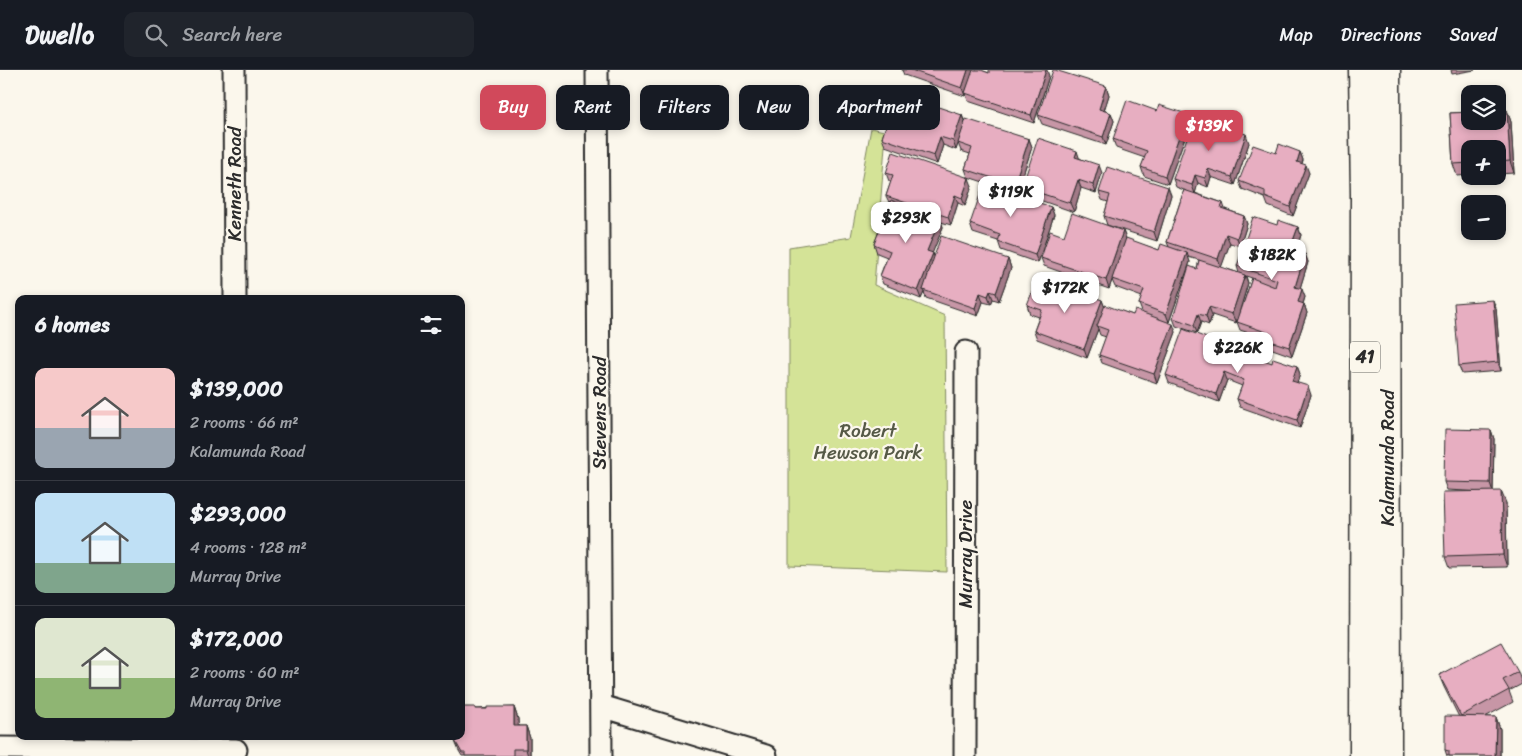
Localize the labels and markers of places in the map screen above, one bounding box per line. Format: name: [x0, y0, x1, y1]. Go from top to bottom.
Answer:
pin: $139K: [1174, 109, 1244, 152]
pin: $119K: [976, 176, 1046, 218]
pin: $293K: [871, 202, 941, 244]
pin: $182K: [1237, 238, 1307, 281]
pin: $172K: [1030, 272, 1100, 314]
pin: $226K: [1203, 332, 1273, 374]

